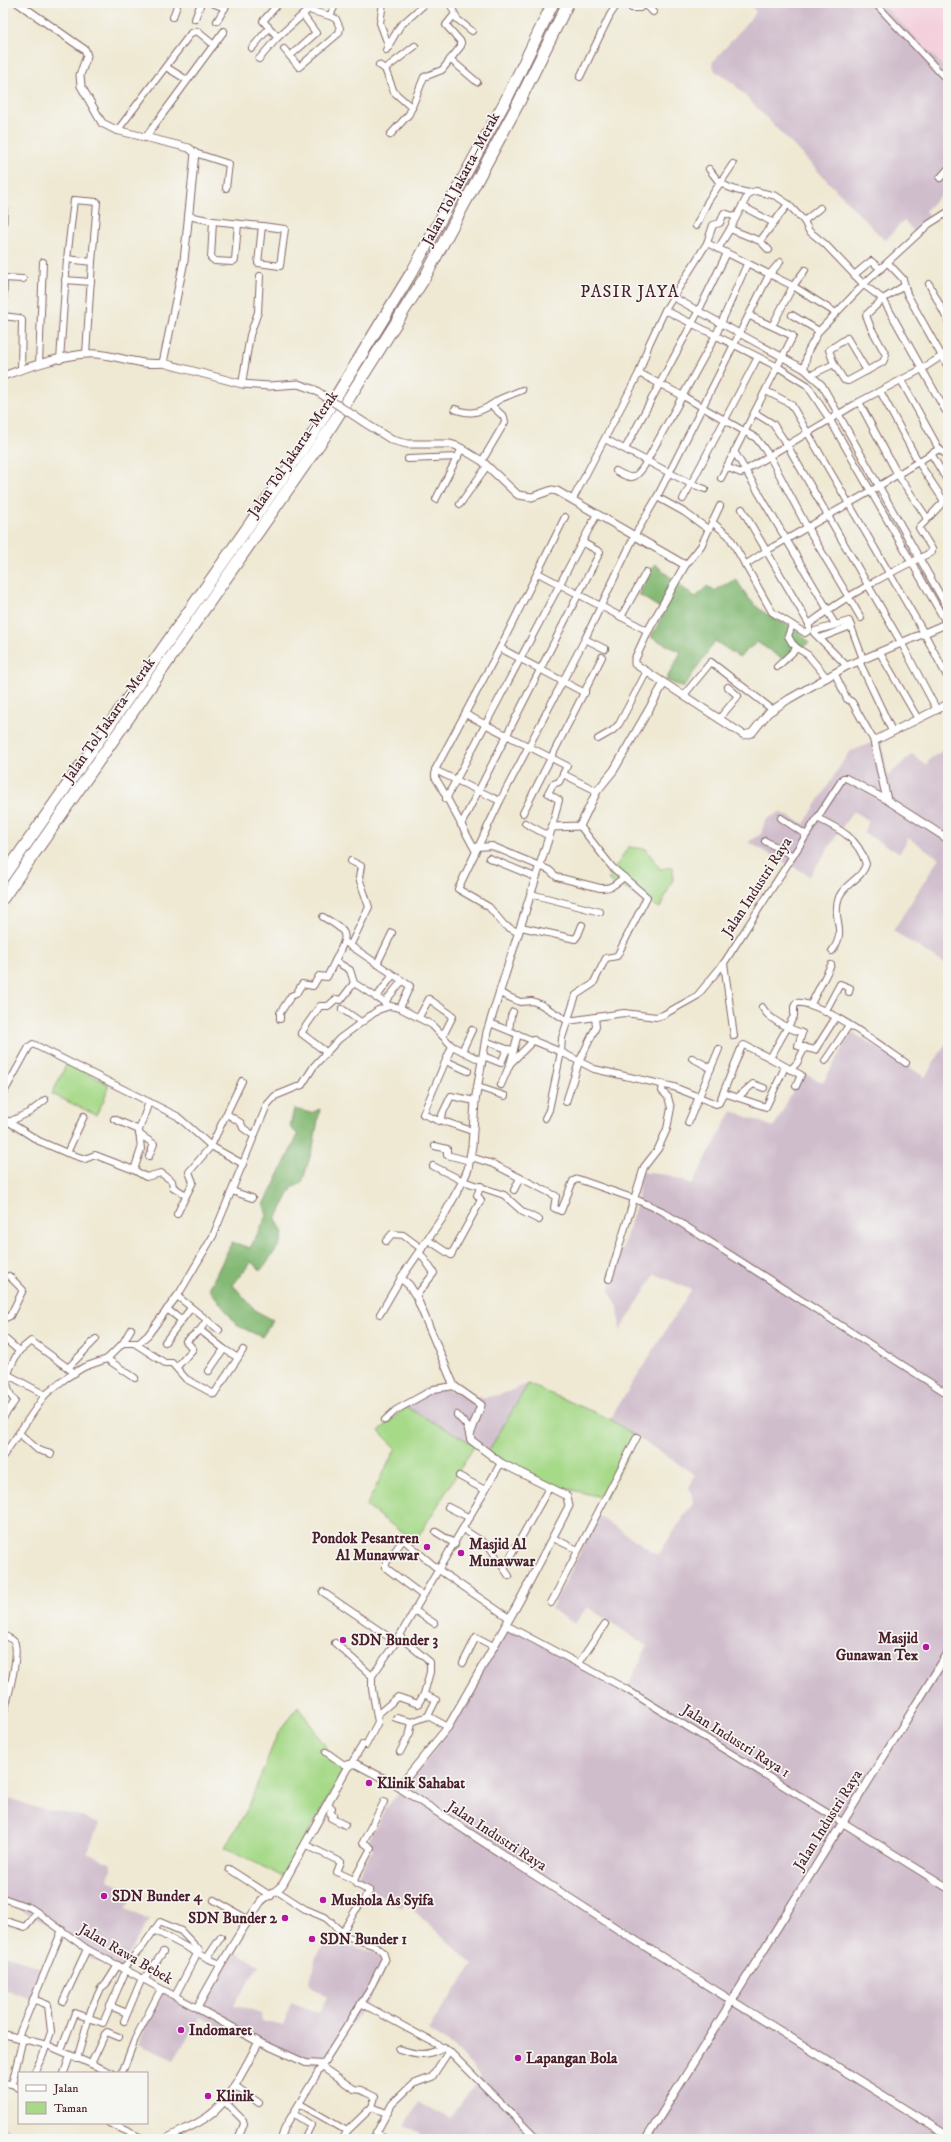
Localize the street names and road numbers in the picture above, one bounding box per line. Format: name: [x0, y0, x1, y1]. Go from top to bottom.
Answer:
street label: Jalan Tol Jakarta–Merak: [417, 109, 504, 251]
street label: Jalan Tol Jakarta–Merak: [243, 387, 343, 522]
street label: Jalan Tol Jakarta–Merak: [58, 653, 160, 788]
street label: Jalan Industri Raya: [717, 833, 797, 942]
street label: Jalan Industri Raya 1: [677, 1699, 793, 1782]
street label: Jalan Industri Raya: [788, 1766, 867, 1875]
street label: Jalan Industri Raya: [442, 1796, 551, 1876]
street label: Jalan Rawa Bebek: [74, 1918, 177, 1989]

